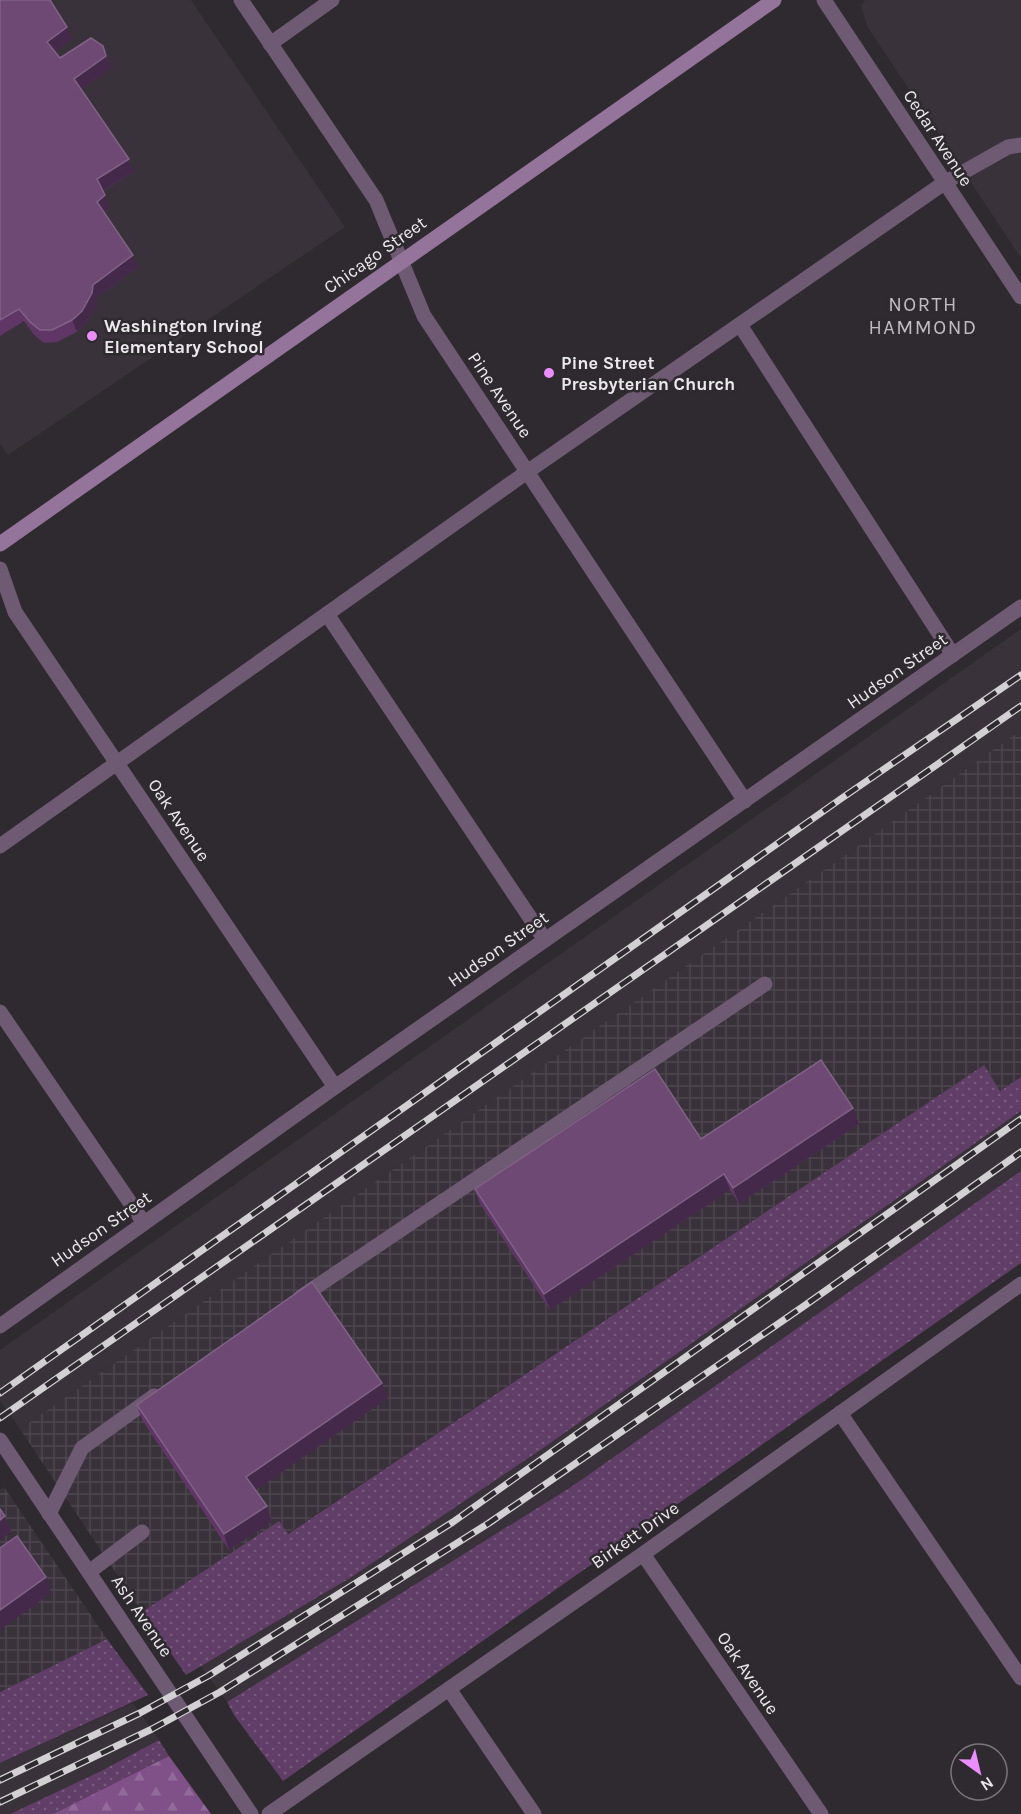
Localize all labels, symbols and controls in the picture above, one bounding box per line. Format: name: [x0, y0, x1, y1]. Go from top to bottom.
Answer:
street label: Cedar Avenue: [899, 86, 977, 190]
street label: Chicago Street: [319, 211, 431, 298]
district label: NORTH HAMMOND: [868, 293, 978, 339]
place label: Washington Irving Elementary School: [104, 315, 264, 358]
marker: Washington Irving Elementary School: [85, 329, 99, 343]
street label: Pine Avenue: [463, 348, 537, 442]
place label: Pine Street Presbyterian Church: [561, 352, 735, 395]
marker: Pine Street Presbyterian Church: [542, 366, 556, 380]
street label: Hudson Street: [843, 628, 952, 714]
street label: Oak Avenue: [143, 774, 215, 866]
street label: Hudson Street: [444, 906, 553, 992]
street label: Hudson Street: [47, 1186, 156, 1272]
street label: Birkett Drive: [587, 1497, 683, 1573]
street label: Ash Avenue: [107, 1571, 177, 1661]
street label: Oak Avenue: [712, 1627, 784, 1719]
north arrow: [949, 1742, 1009, 1802]
text: N: [977, 1773, 997, 1795]

